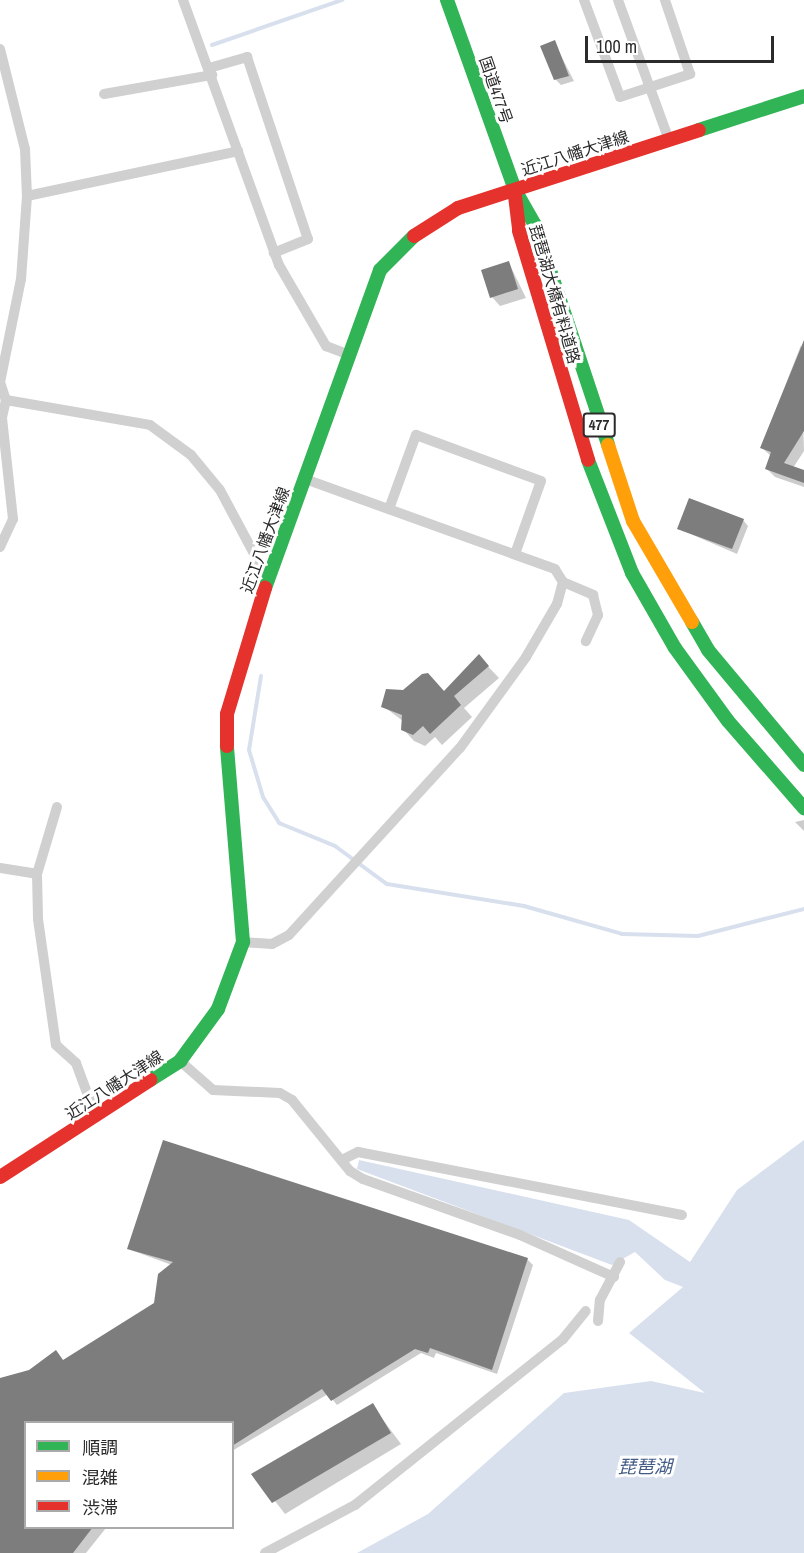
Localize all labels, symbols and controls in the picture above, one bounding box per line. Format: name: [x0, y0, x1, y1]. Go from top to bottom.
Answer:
scale bar: [588, 24, 777, 62]
text: 100 m: [596, 34, 637, 59]
street label: 国道477号: [476, 54, 516, 126]
street label: 近江八幡大津線: [519, 127, 631, 179]
street label: 琵琶湖大橋有料道路: [526, 222, 584, 366]
road number: 477: [582, 413, 616, 437]
street label: 近江八幡大津線: [237, 484, 293, 596]
street label: 近江八幡大津線: [62, 1046, 166, 1124]
legend: [24, 1421, 234, 1529]
text: 順調: [82, 1435, 118, 1460]
water label: 琵琶湖: [618, 1456, 672, 1478]
text: 混雑: [82, 1465, 118, 1490]
text: 渋滞: [82, 1495, 118, 1520]

